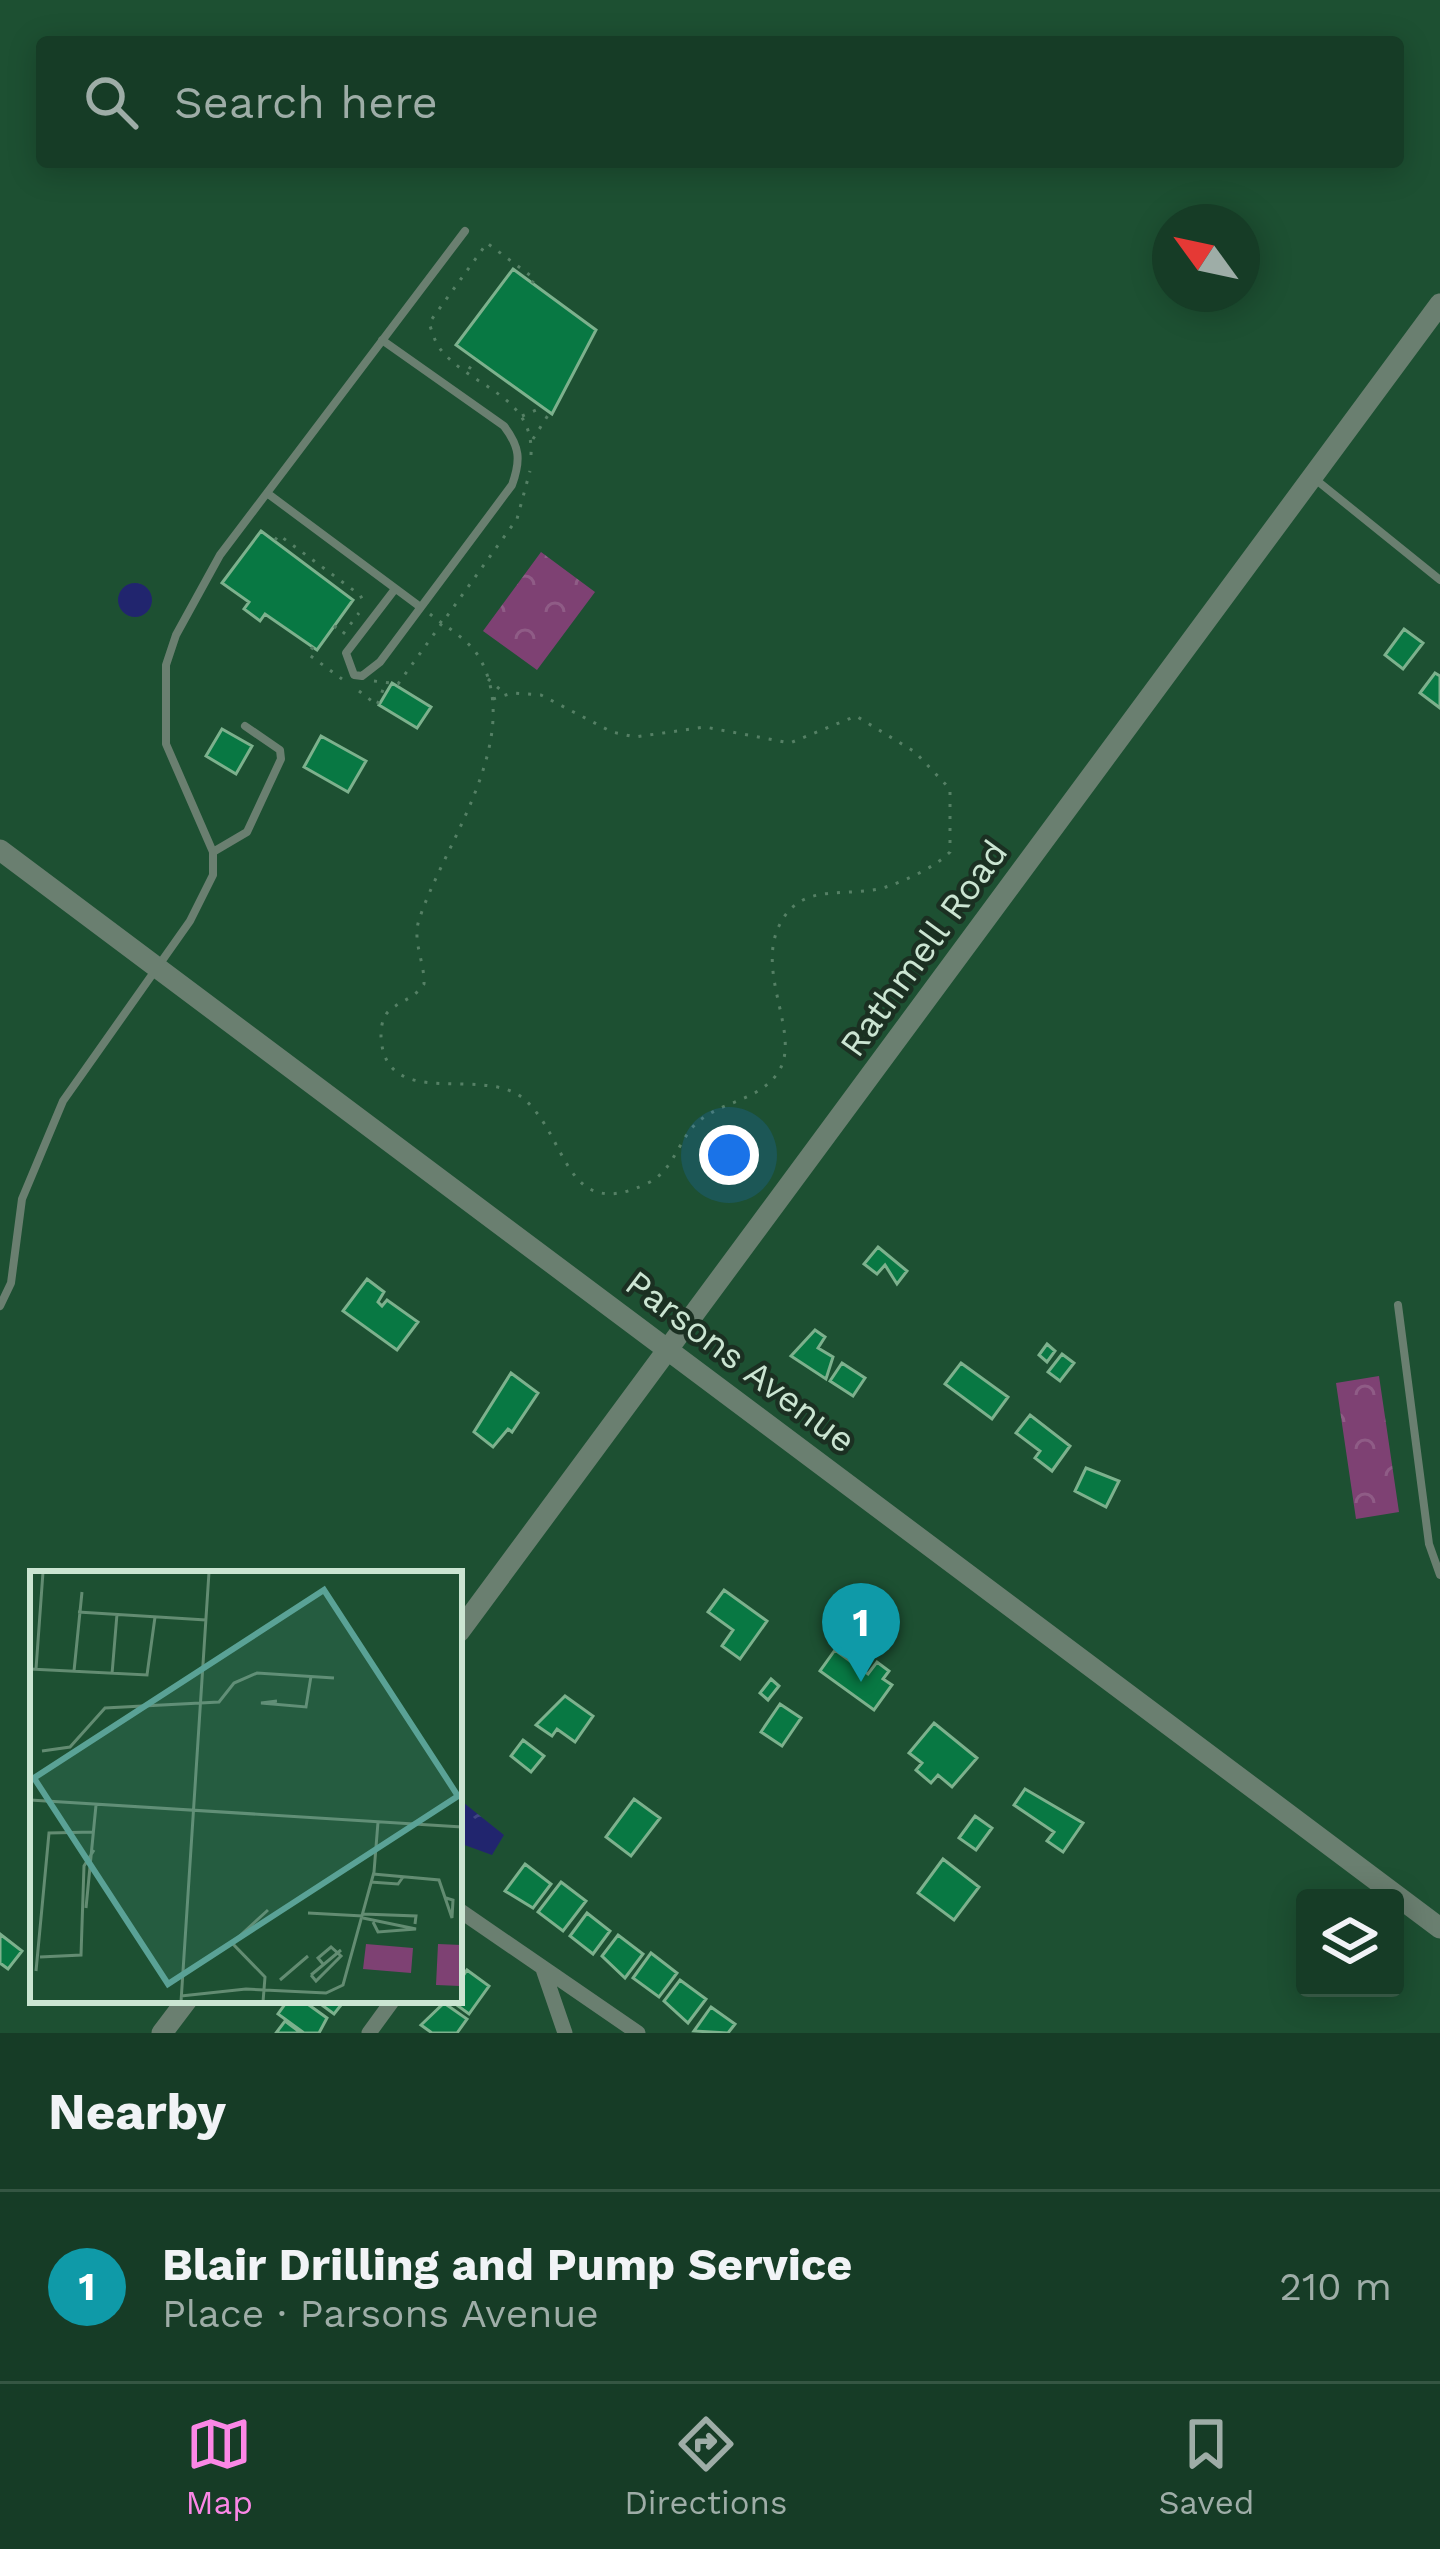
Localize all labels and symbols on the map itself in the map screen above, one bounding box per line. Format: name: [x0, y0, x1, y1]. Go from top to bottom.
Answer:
north arrow: [1152, 204, 1260, 312]
street label: Rathmell Road: [831, 832, 1016, 1065]
your location: [699, 1125, 759, 1185]
street label: Parsons Avenue: [617, 1262, 863, 1462]
inset map: [30, 1571, 462, 2003]
pin: 1: [822, 1583, 900, 1682]

